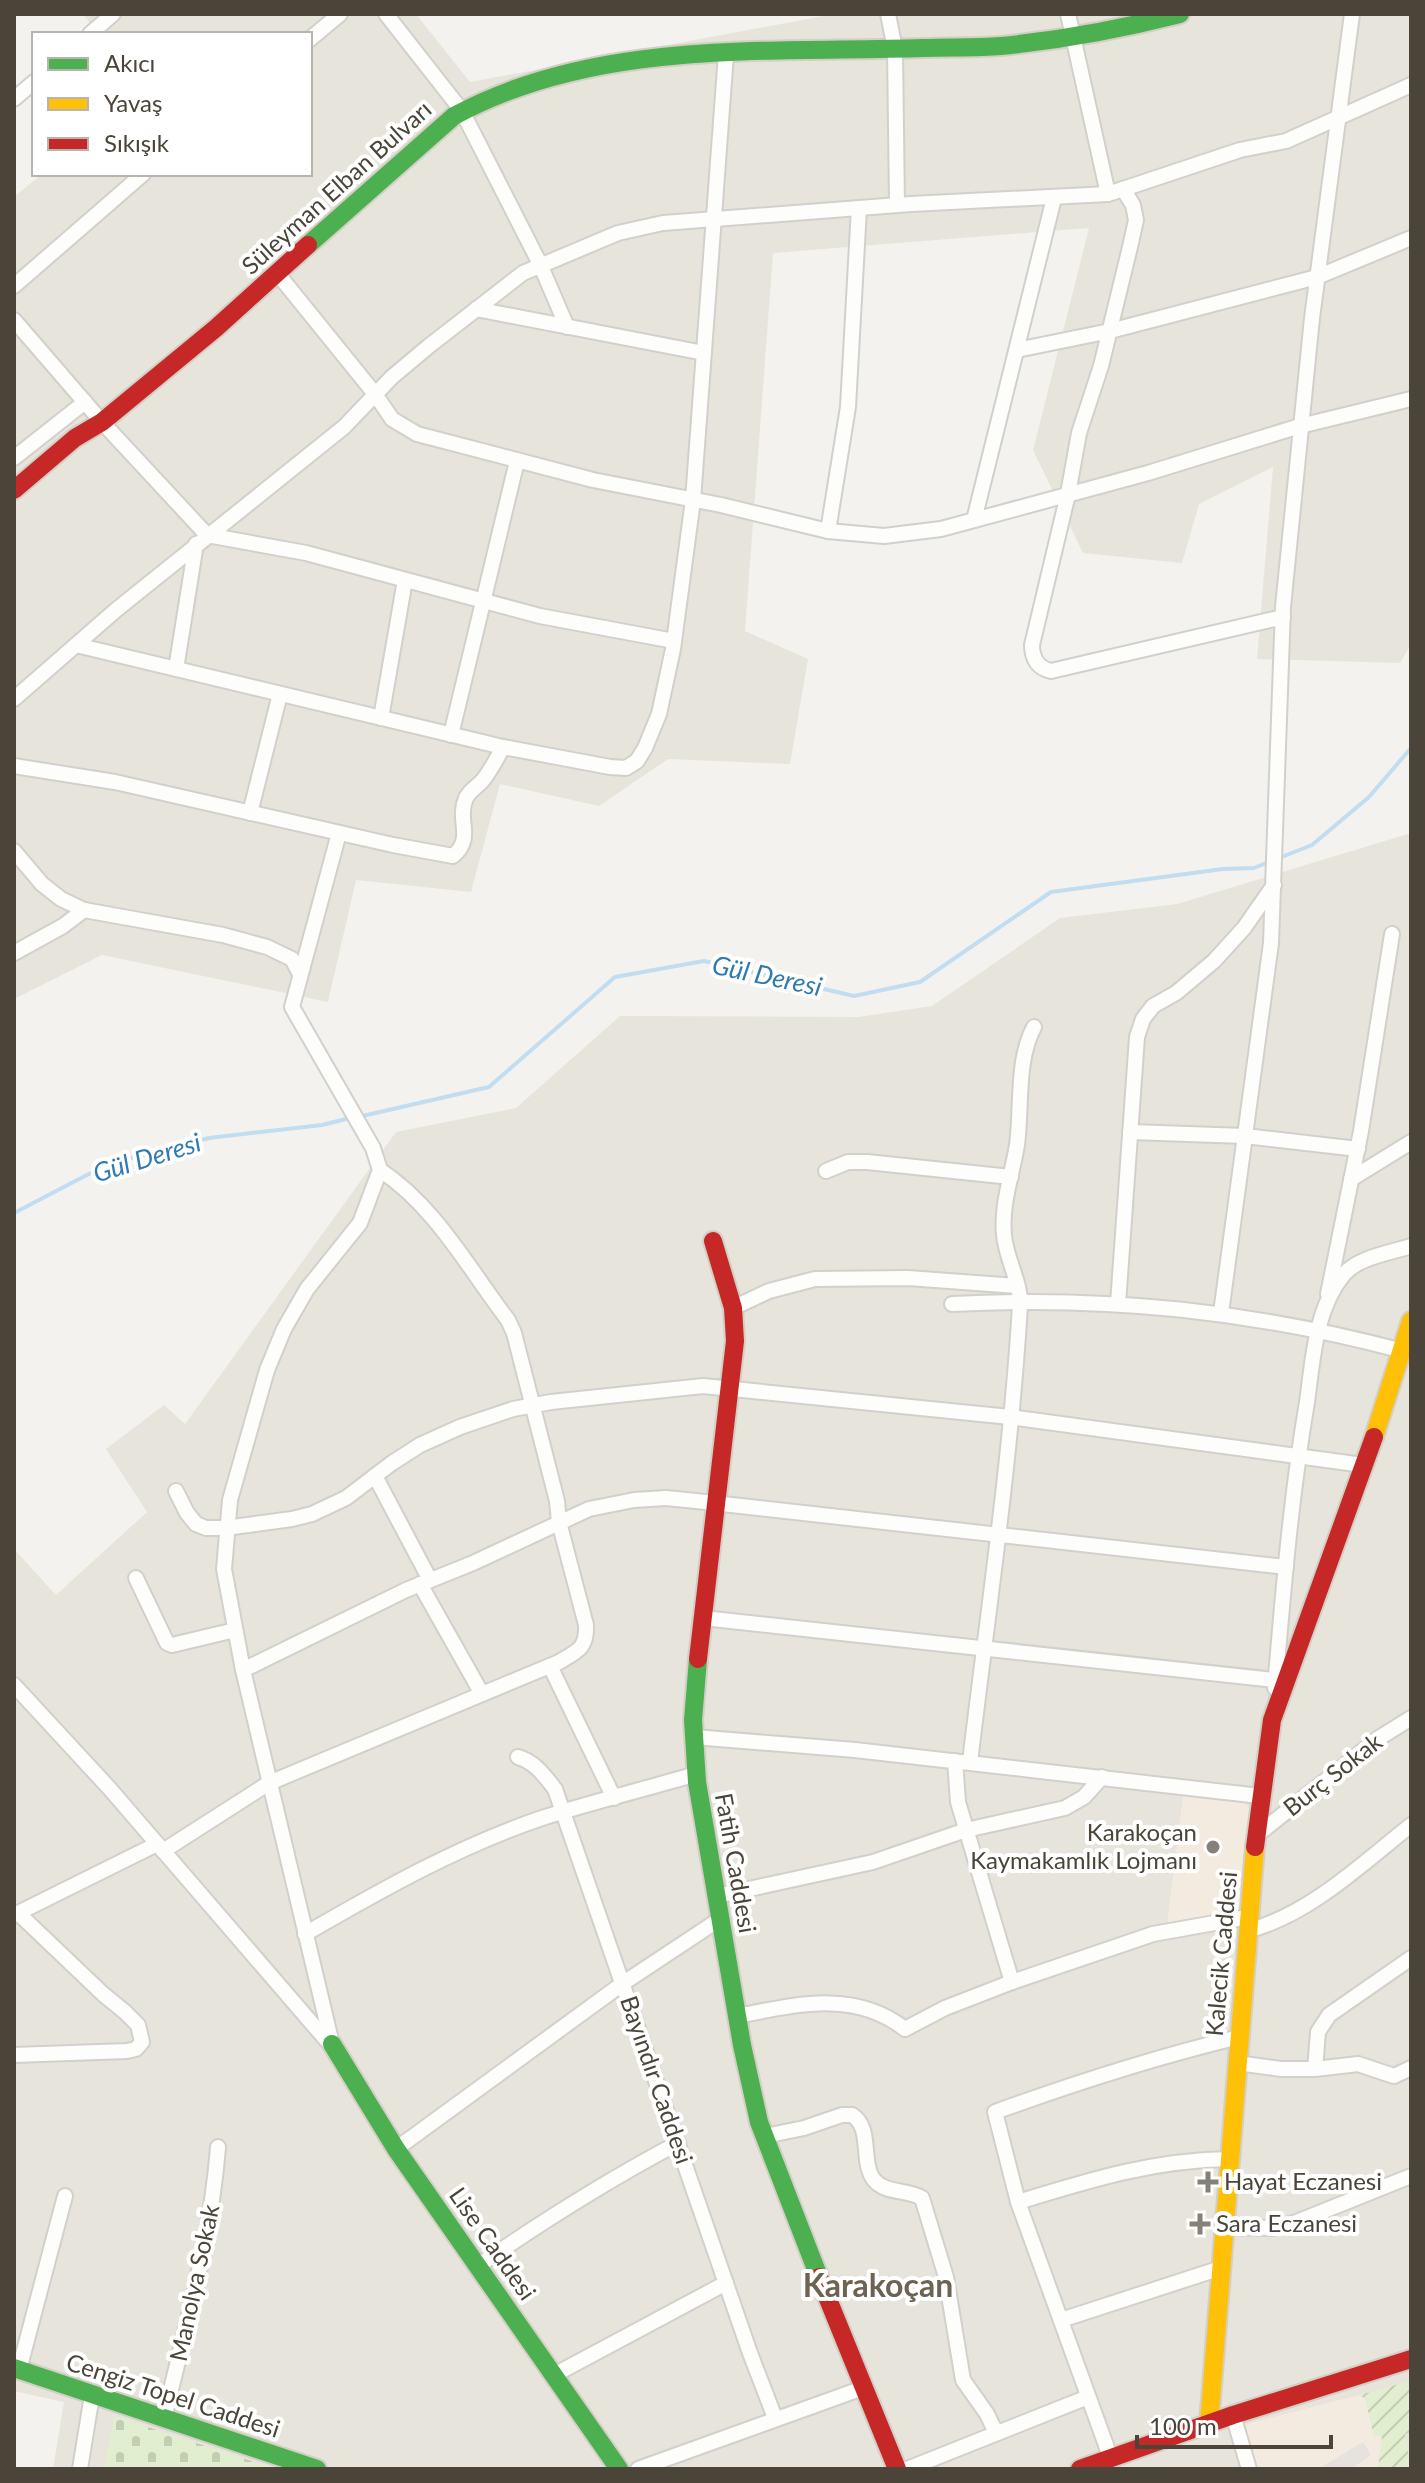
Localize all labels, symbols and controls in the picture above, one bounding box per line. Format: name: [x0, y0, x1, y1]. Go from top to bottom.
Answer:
legend: [32, 32, 312, 176]
text: Akıcı: [104, 48, 155, 77]
text: Yavaş: [104, 88, 162, 117]
street label: Süleyman Elban Bulvarı: [235, 94, 437, 280]
text: Sıkışık: [104, 128, 170, 157]
water label: Gül Deresi: [710, 948, 825, 1002]
water label: Gül Deresi: [89, 1125, 205, 1189]
street label: Burç Sokak: [1277, 1726, 1388, 1821]
street label: Fatih Caddesi: [710, 1790, 763, 1935]
place label: Karakoçan Kaymakamlık Lojmanı: [970, 1817, 1197, 1874]
marker: Karakoçan Kaymakamlık Lojmanı: [1204, 1838, 1222, 1856]
street label: Kalecik Caddesi: [1199, 1870, 1242, 2037]
street label: Bayındır Caddesi: [615, 1992, 700, 2167]
place label: Hayat Eczanesi: [1224, 2166, 1382, 2195]
marker: Hayat Eczanesi: [1199, 2173, 1217, 2191]
street label: Lise Caddesi: [444, 2181, 543, 2305]
street label: Manolya Sokak: [163, 2201, 224, 2364]
place label: Sara Eczanesi: [1216, 2208, 1357, 2237]
marker: Sara Eczanesi: [1191, 2215, 1209, 2233]
district label: Karakoçan: [803, 2265, 953, 2304]
street label: Cengiz Topel Caddesi: [63, 2346, 284, 2443]
scale bar: [1137, 2399, 1331, 2449]
text: 100 m: [1149, 2411, 1217, 2440]

